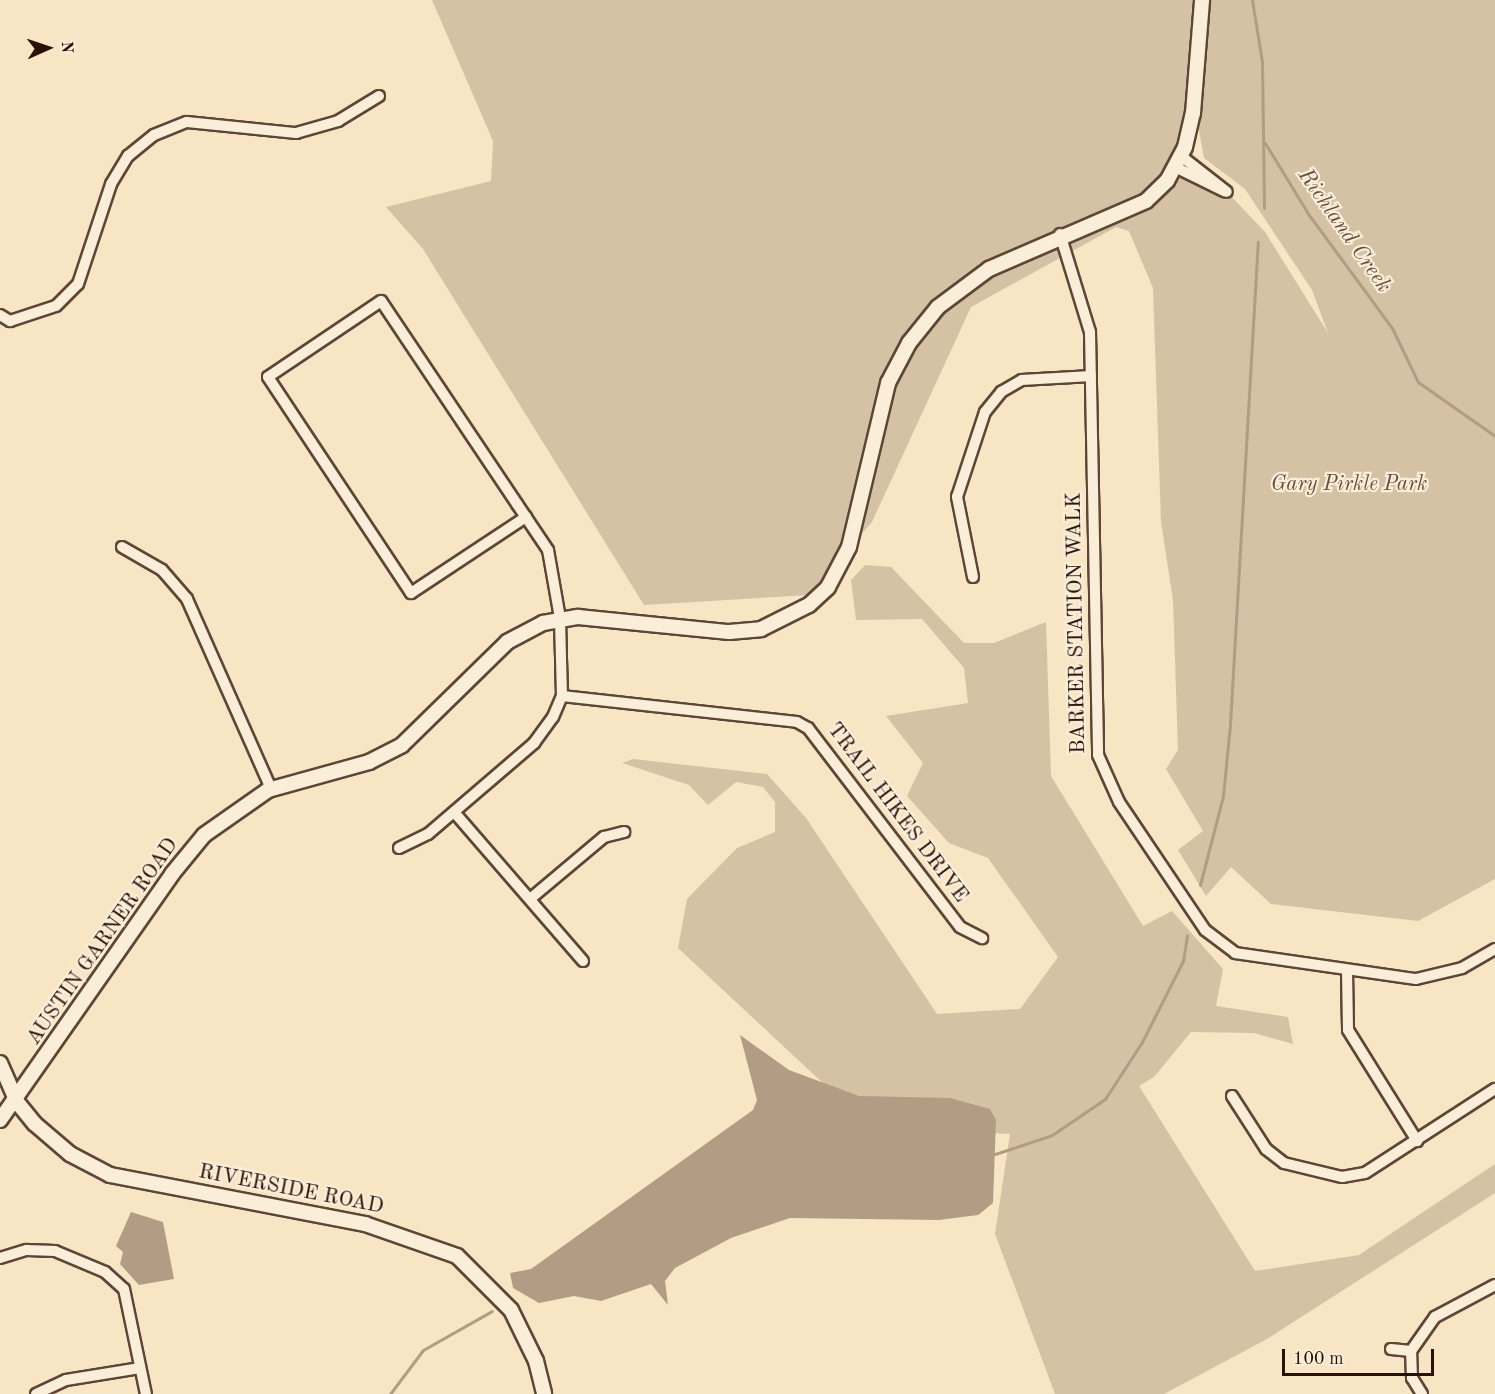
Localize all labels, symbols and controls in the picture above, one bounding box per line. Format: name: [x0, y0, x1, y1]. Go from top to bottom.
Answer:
north arrow: [18, 18, 78, 78]
text: N: [58, 41, 74, 54]
water label: Richland Creek: [1291, 164, 1397, 298]
park label: Gary Pirkle Park: [1271, 472, 1427, 498]
street label: BARKER STATION WALK: [1062, 492, 1092, 754]
street label: TRAIL HIKES DRIVE: [821, 718, 973, 908]
street label: AUSTIN GARNER ROAD: [22, 834, 184, 1050]
street label: RIVERSIDE ROAD: [196, 1160, 386, 1220]
scale bar: [1285, 1337, 1436, 1375]
text: 100 m: [1293, 1350, 1344, 1368]

